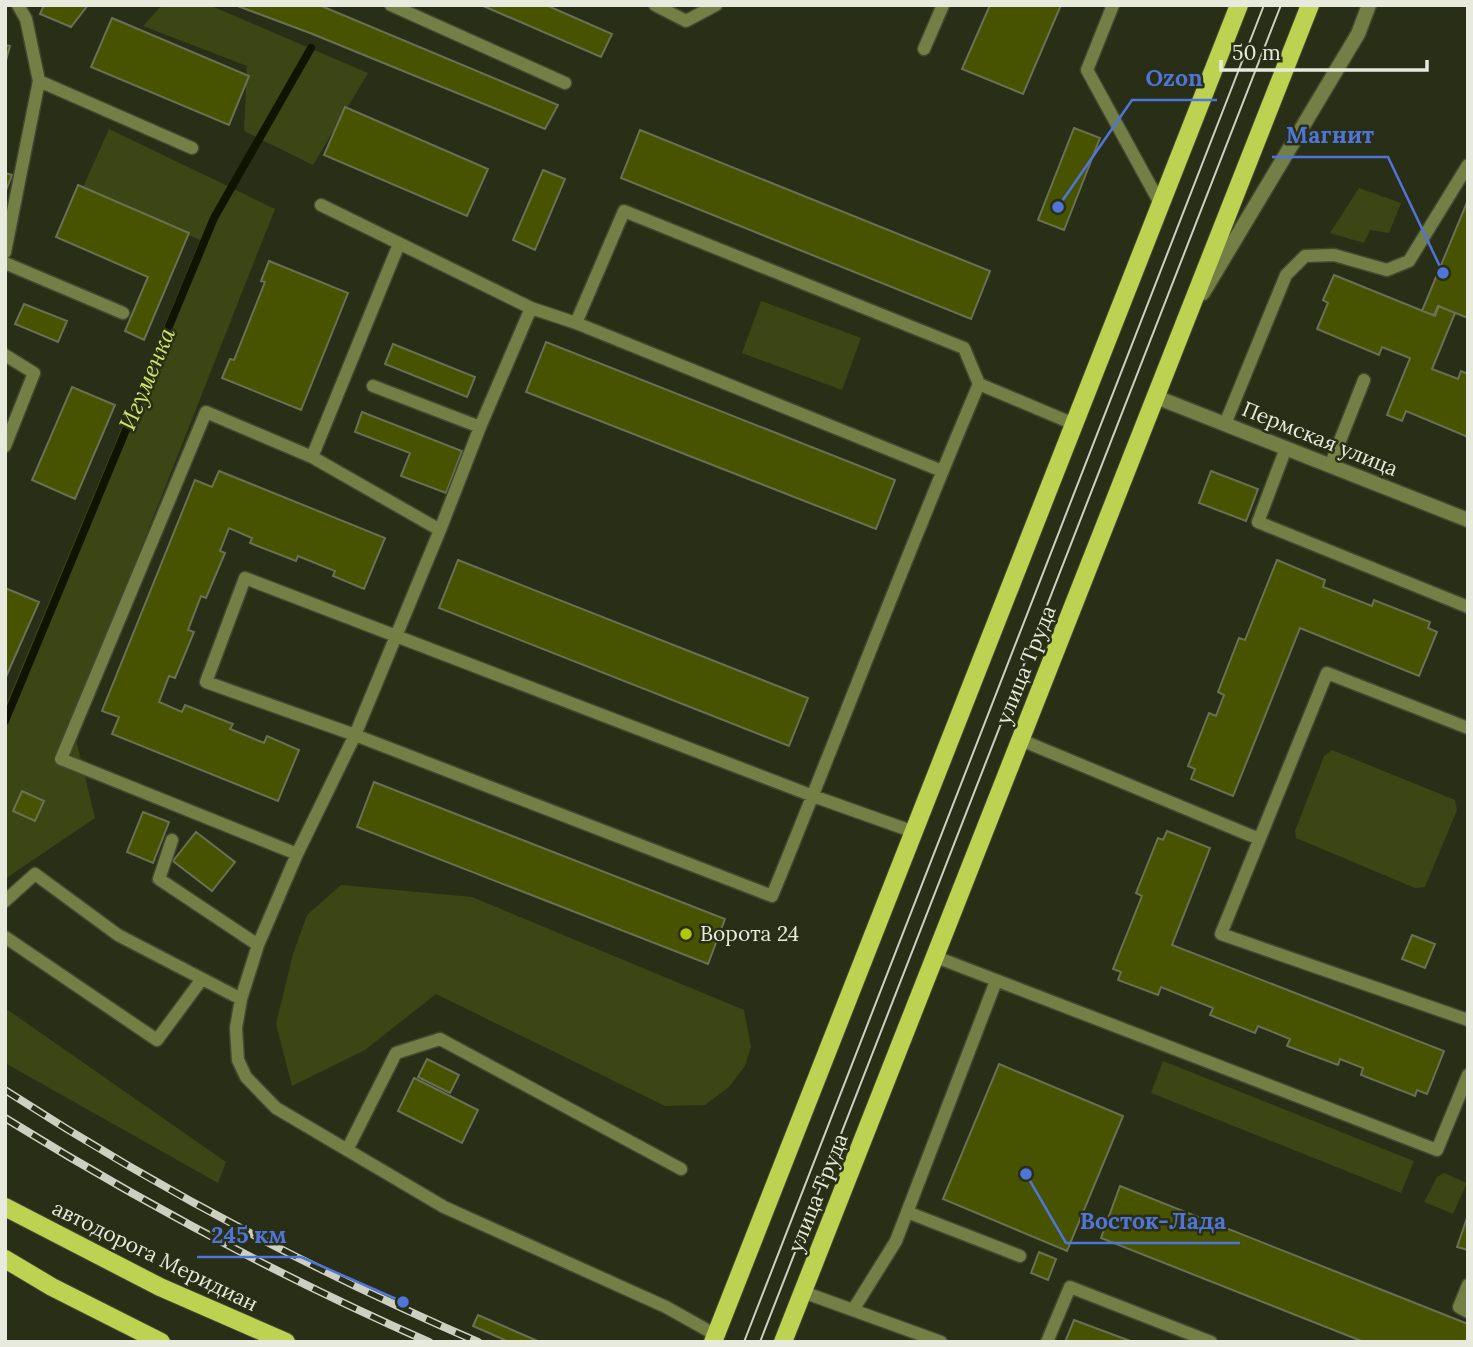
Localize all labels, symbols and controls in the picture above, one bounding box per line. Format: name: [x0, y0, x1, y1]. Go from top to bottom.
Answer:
scale bar: [1221, 28, 1428, 72]
text: 50 m: [1232, 39, 1281, 66]
callout: Ozon: [1132, 56, 1217, 100]
text: Ozon: [1145, 63, 1203, 92]
callout: Магнит: [1272, 113, 1388, 157]
text: Магнит: [1286, 120, 1374, 149]
water label: Игуменка: [112, 323, 181, 434]
street label: Пермская улица: [1238, 395, 1402, 482]
street label: улица Труда: [989, 601, 1062, 728]
place label: Ворота 24: [700, 920, 799, 947]
marker: Ворота 24: [678, 926, 694, 942]
street label: улица Труда: [781, 1129, 854, 1256]
street label: автодорога Меридиан: [48, 1194, 262, 1317]
callout: Восток-Лада: [1066, 1199, 1240, 1243]
text: Восток-Лада: [1080, 1206, 1226, 1235]
callout: 245 км: [197, 1213, 301, 1257]
text: 245 км: [211, 1220, 287, 1249]

